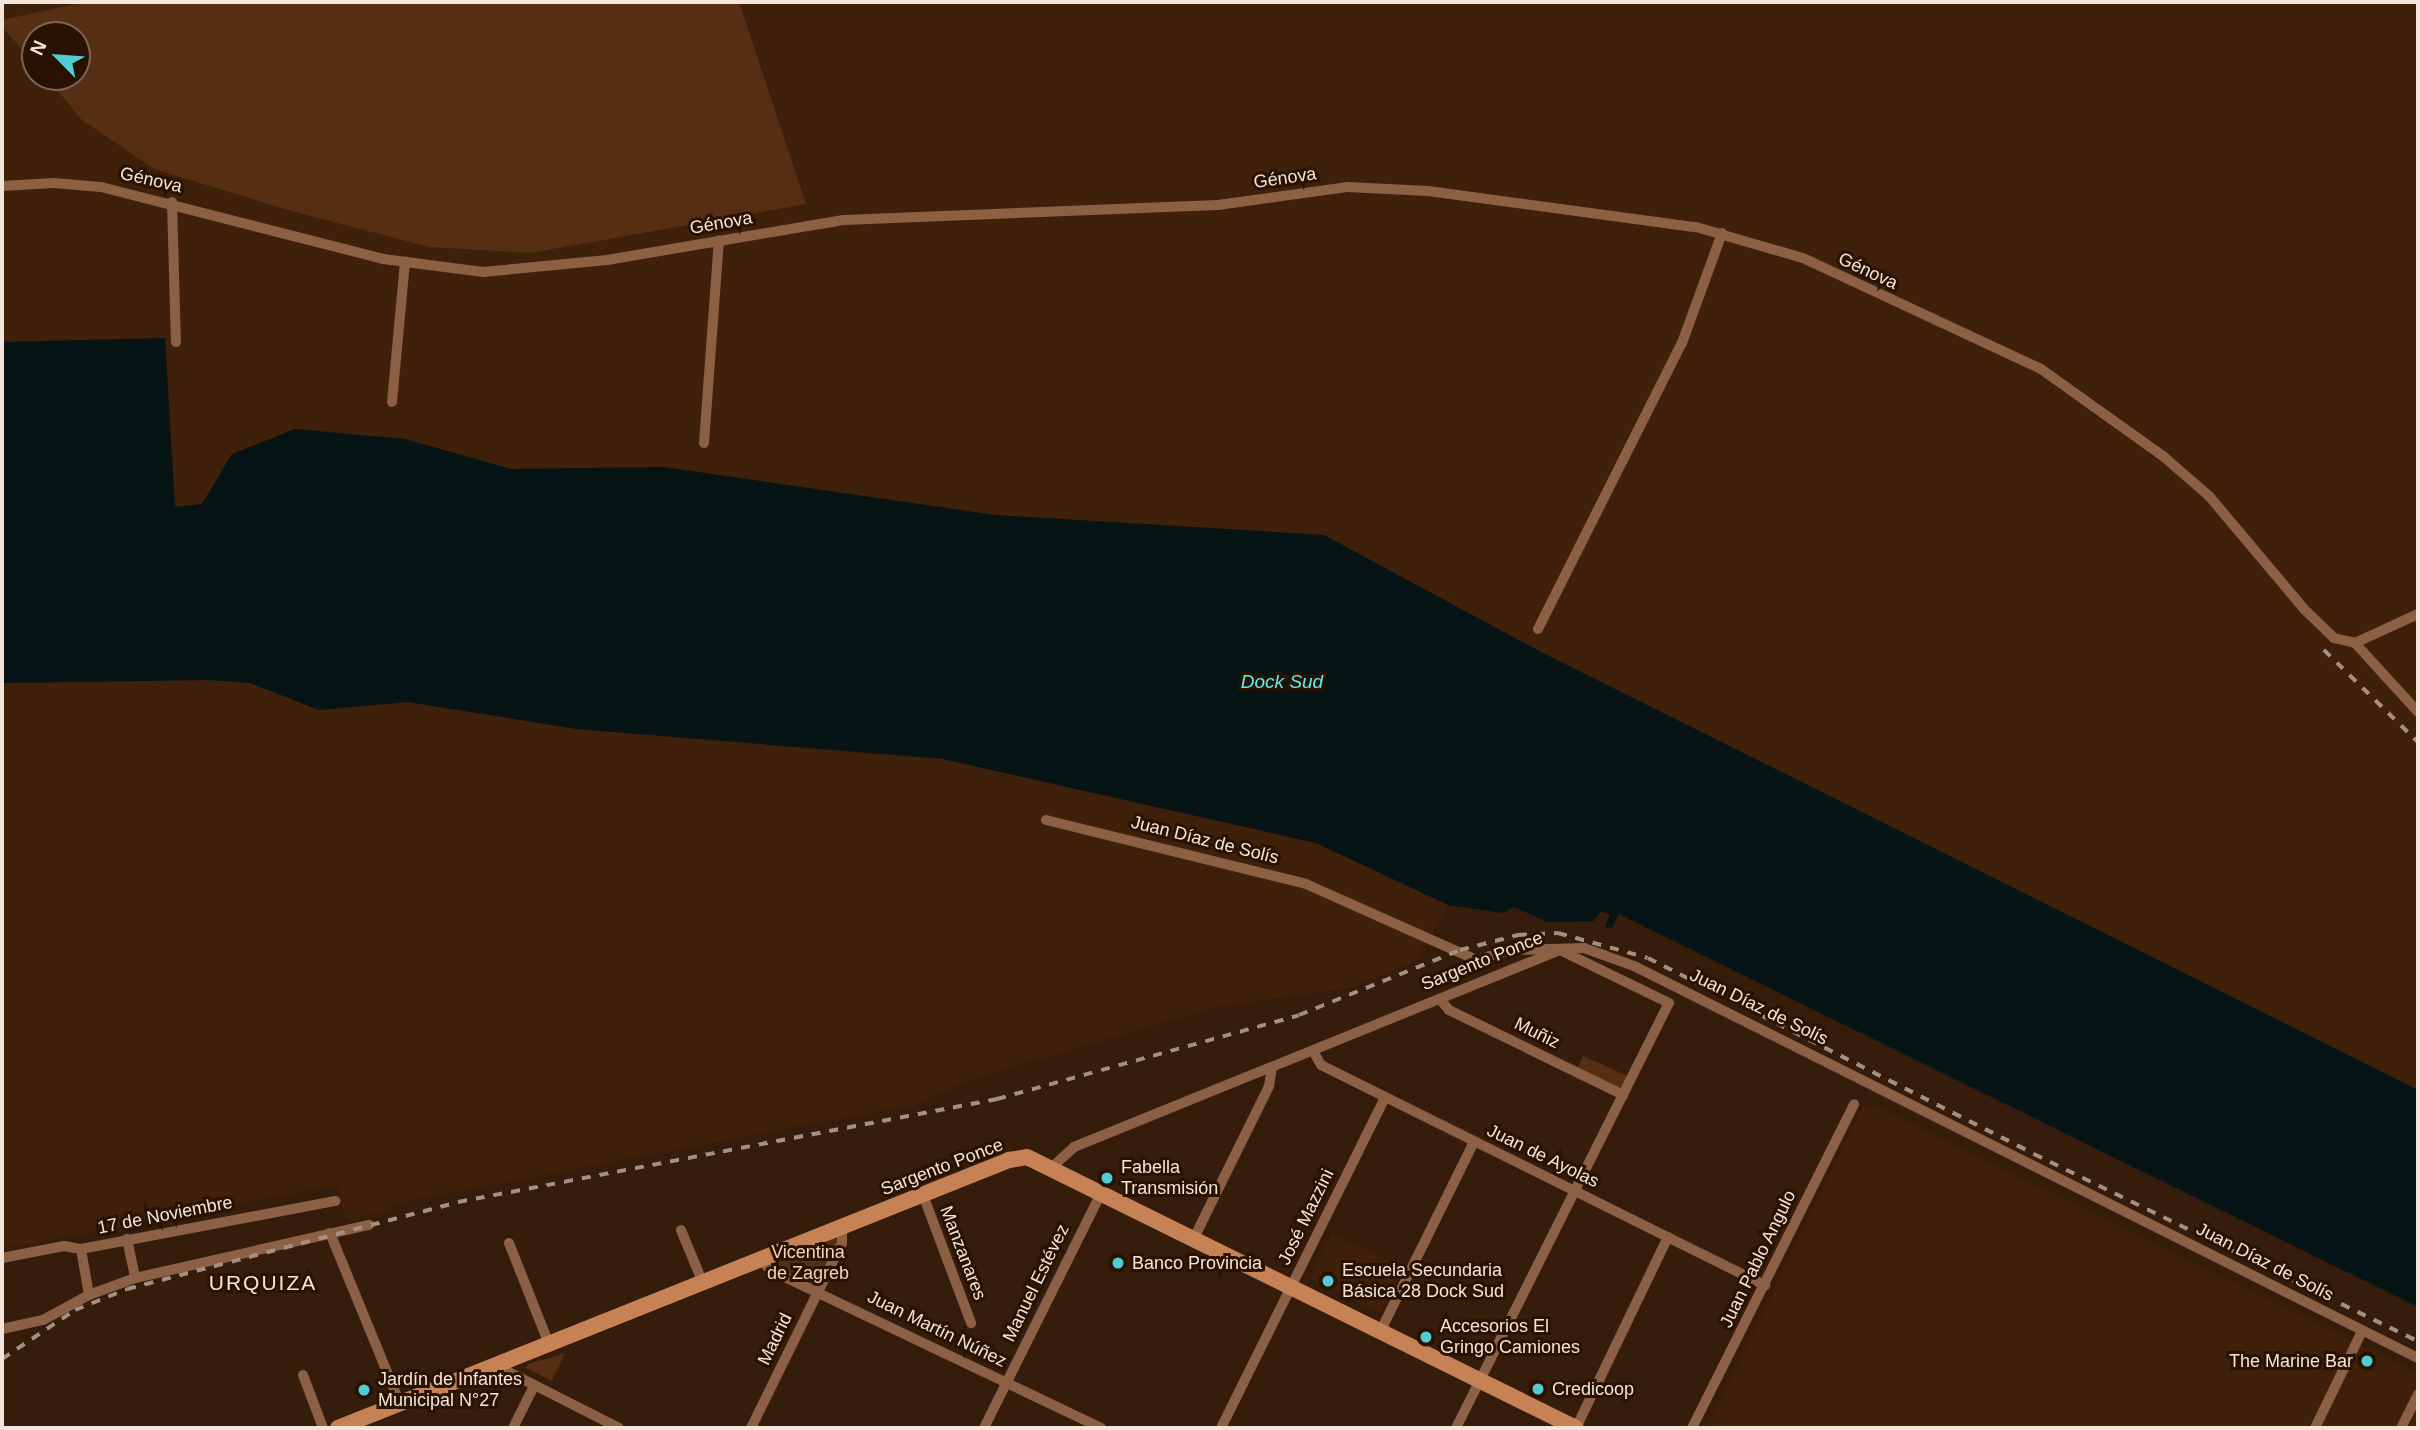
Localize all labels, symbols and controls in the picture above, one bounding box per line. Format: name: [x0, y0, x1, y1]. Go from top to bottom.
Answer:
north arrow: [21, 21, 91, 91]
text: N: [26, 37, 51, 58]
street label: Génova: [118, 162, 184, 198]
street label: Génova: [1252, 163, 1318, 193]
street label: Génova: [688, 207, 754, 239]
street label: Génova: [1835, 248, 1901, 294]
water label: Dock Sud: [1241, 671, 1323, 693]
street label: Juan Díaz de Solís: [1129, 811, 1281, 869]
street label: Sargento Ponce: [1418, 927, 1546, 995]
street label: Juan Díaz de Solís: [1686, 964, 1832, 1050]
street label: Muñiz: [1511, 1013, 1563, 1053]
street label: Juan de Ayolas: [1483, 1119, 1603, 1193]
street label: Sargento Ponce: [878, 1134, 1006, 1200]
place label: Fabella Transmisión: [1121, 1157, 1218, 1200]
street label: José Mazzini: [1273, 1166, 1339, 1268]
marker: Fabella Transmisión: [1099, 1170, 1115, 1186]
street label: Juan Pablo Angulo: [1715, 1186, 1801, 1332]
street label: 17 de Noviembre: [96, 1191, 234, 1239]
street label: Manzanares: [935, 1203, 991, 1303]
street label: Juan Díaz de Solís: [2193, 1218, 2337, 1306]
street label: Manuel Estévez: [998, 1221, 1074, 1345]
park label: Vicentina de Zagreb: [767, 1242, 849, 1284]
place label: Banco Provincia: [1132, 1252, 1262, 1274]
marker: Banco Provincia: [1110, 1255, 1126, 1271]
place label: Escuela Secundaria Básica 28 Dock Sud: [1342, 1260, 1504, 1302]
district label: URQUIZA: [210, 1270, 316, 1296]
marker: Escuela Secundaria Básica 28 Dock Sud: [1320, 1273, 1336, 1289]
street label: Juan Martín Núñez: [864, 1286, 1010, 1372]
street label: Madrid: [753, 1310, 797, 1368]
place label: Accesorios El Gringo Camiones: [1440, 1316, 1580, 1358]
marker: Accesorios El Gringo Camiones: [1418, 1329, 1434, 1345]
place label: The Marine Bar: [2229, 1350, 2353, 1372]
marker: The Marine Bar: [2359, 1353, 2375, 1369]
place label: Jardín de Infantes Municipal N°27: [378, 1369, 522, 1412]
place label: Credicoop: [1552, 1378, 1634, 1400]
marker: Credicoop: [1530, 1381, 1546, 1397]
marker: Jardín de Infantes Municipal N°27: [356, 1382, 372, 1398]

